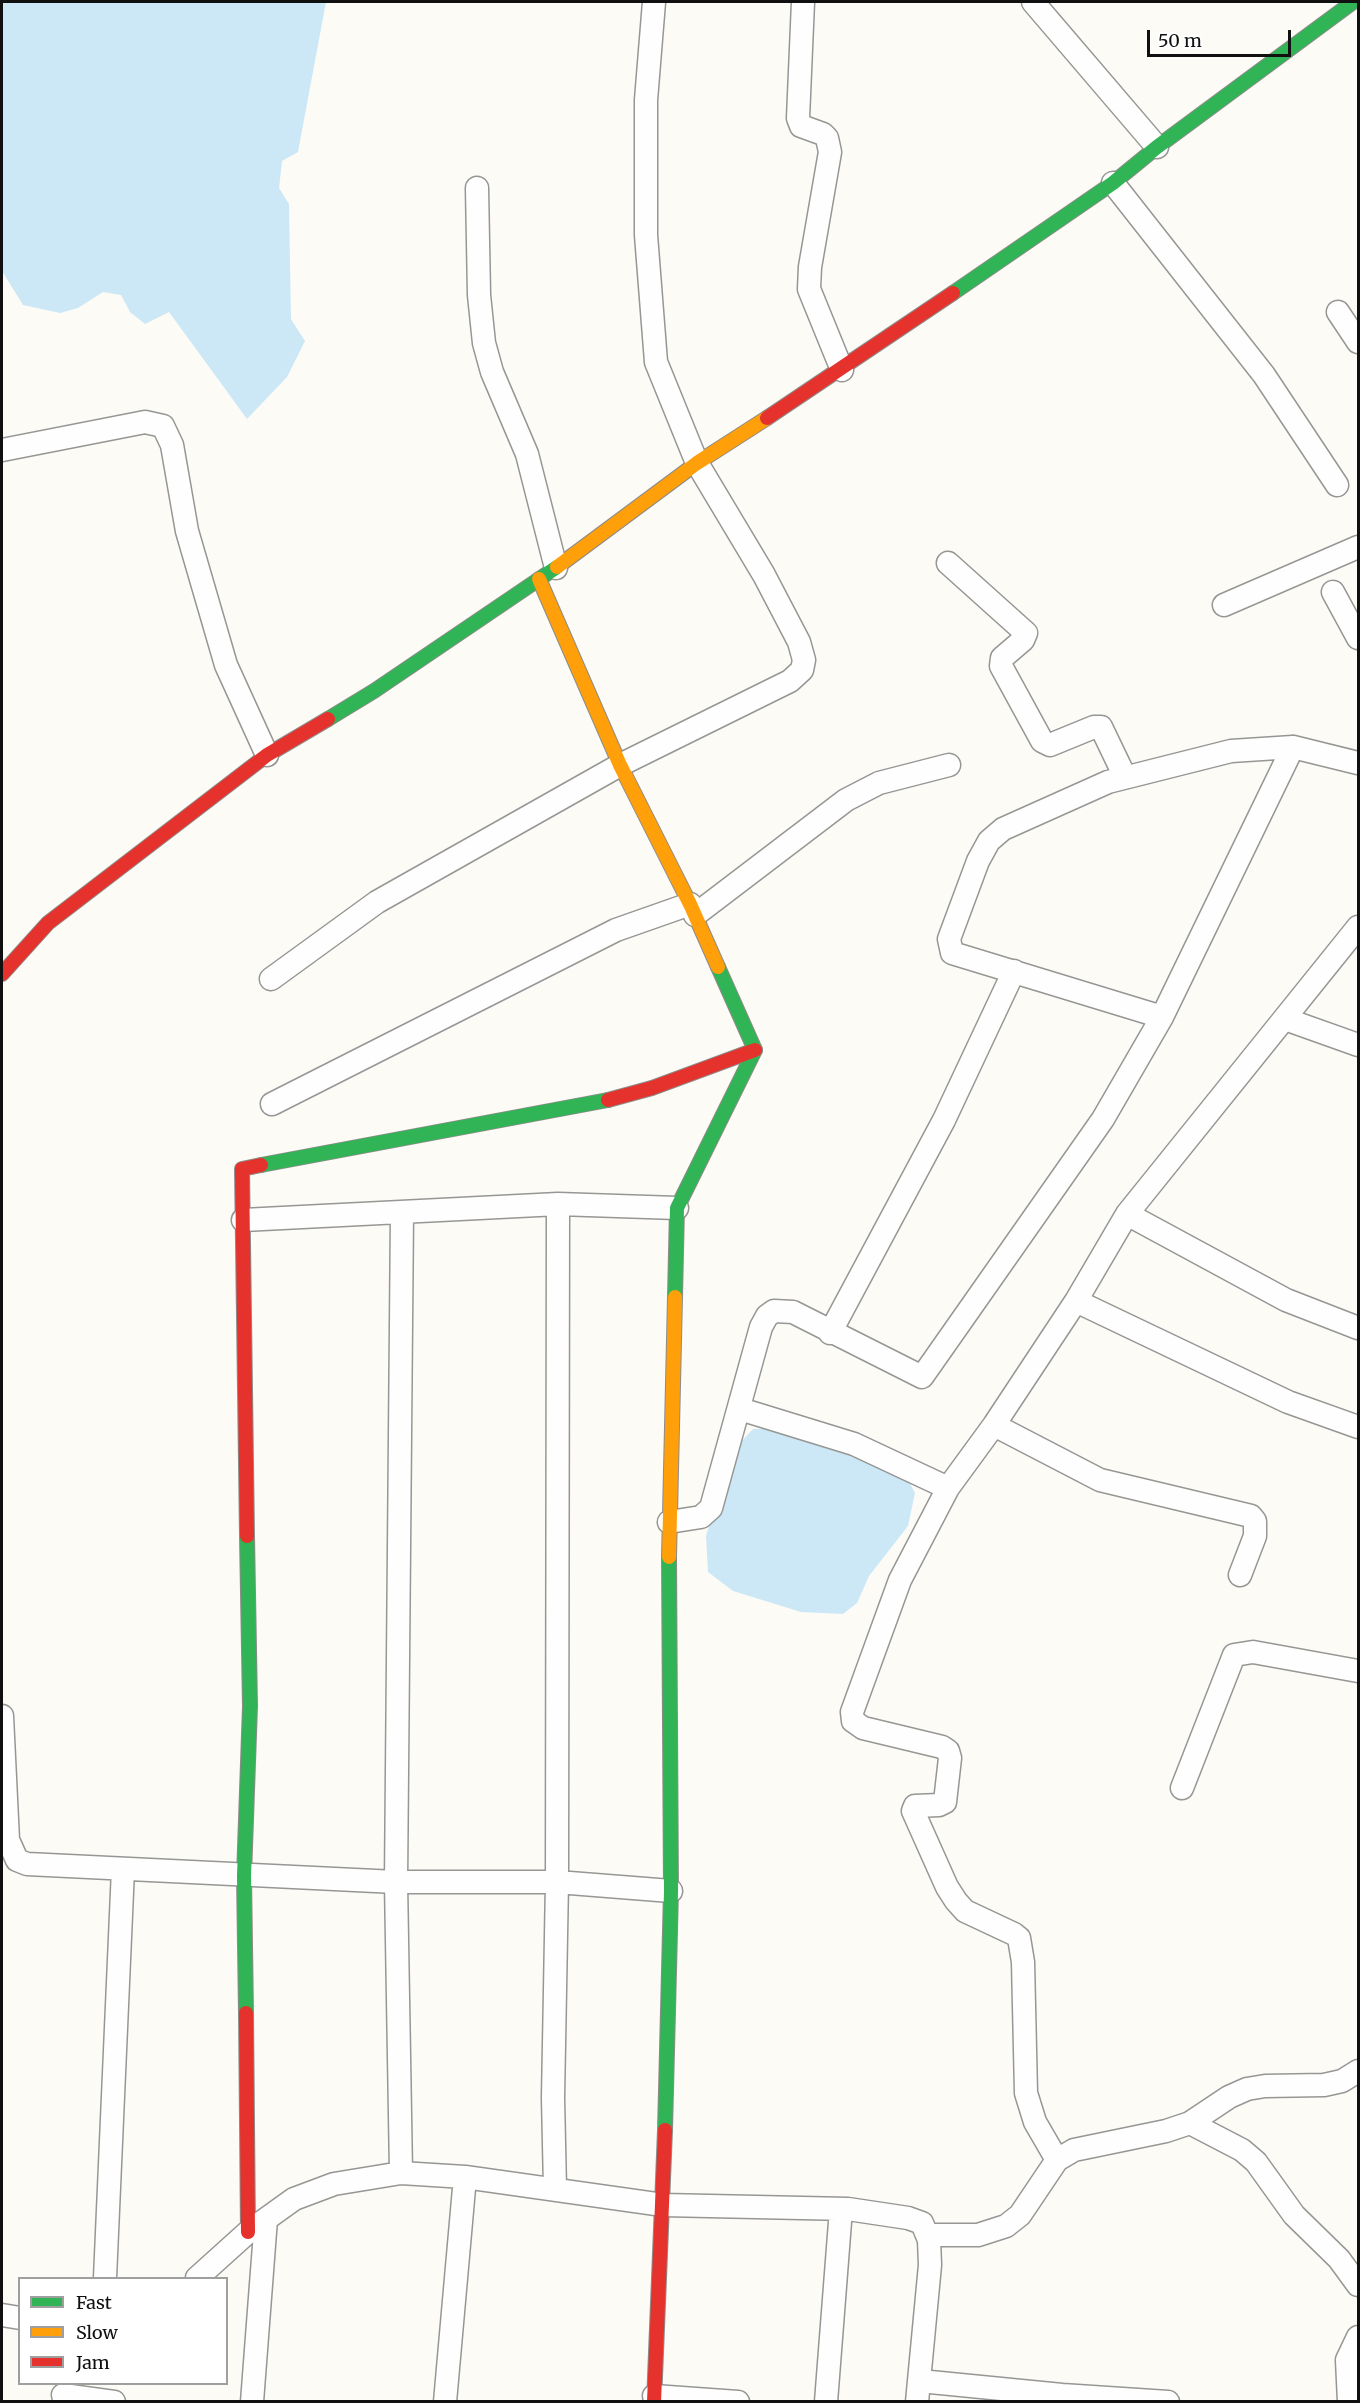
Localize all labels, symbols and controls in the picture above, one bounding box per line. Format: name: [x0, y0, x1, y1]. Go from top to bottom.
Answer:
scale bar: [1150, 18, 1294, 56]
text: 50 m: [1158, 29, 1202, 52]
legend: [18, 2277, 228, 2385]
text: Fast: [76, 2291, 112, 2314]
text: Slow: [76, 2321, 118, 2344]
text: Jam: [76, 2351, 110, 2374]

